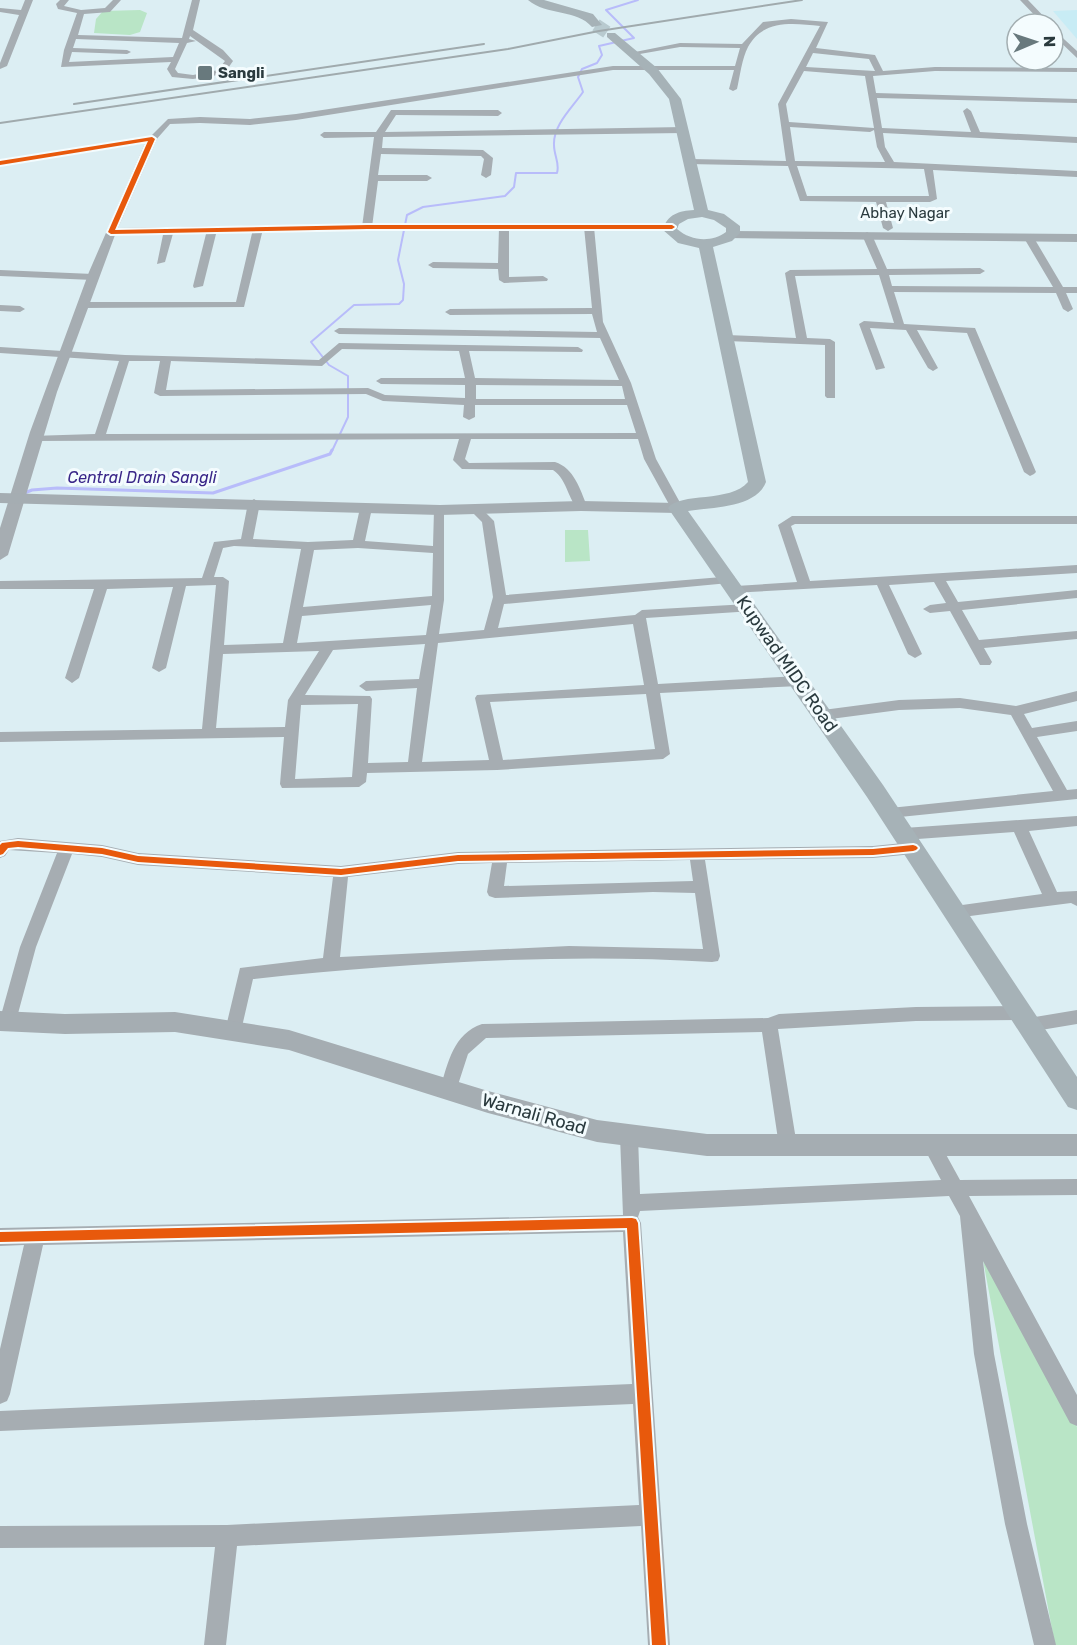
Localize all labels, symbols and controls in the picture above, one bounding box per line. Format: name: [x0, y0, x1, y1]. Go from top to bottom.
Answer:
north arrow: [1005, 12, 1065, 72]
text: N: [1040, 35, 1059, 48]
marker: Sangli: [196, 64, 214, 82]
place label: Sangli: [218, 64, 265, 82]
street label: Abhay Nagar: [860, 204, 950, 222]
water label: Central Drain Sangli: [67, 468, 218, 487]
street label: Kupwad MIDC Road: [732, 591, 842, 737]
street label: Warnali Road: [479, 1089, 589, 1139]

